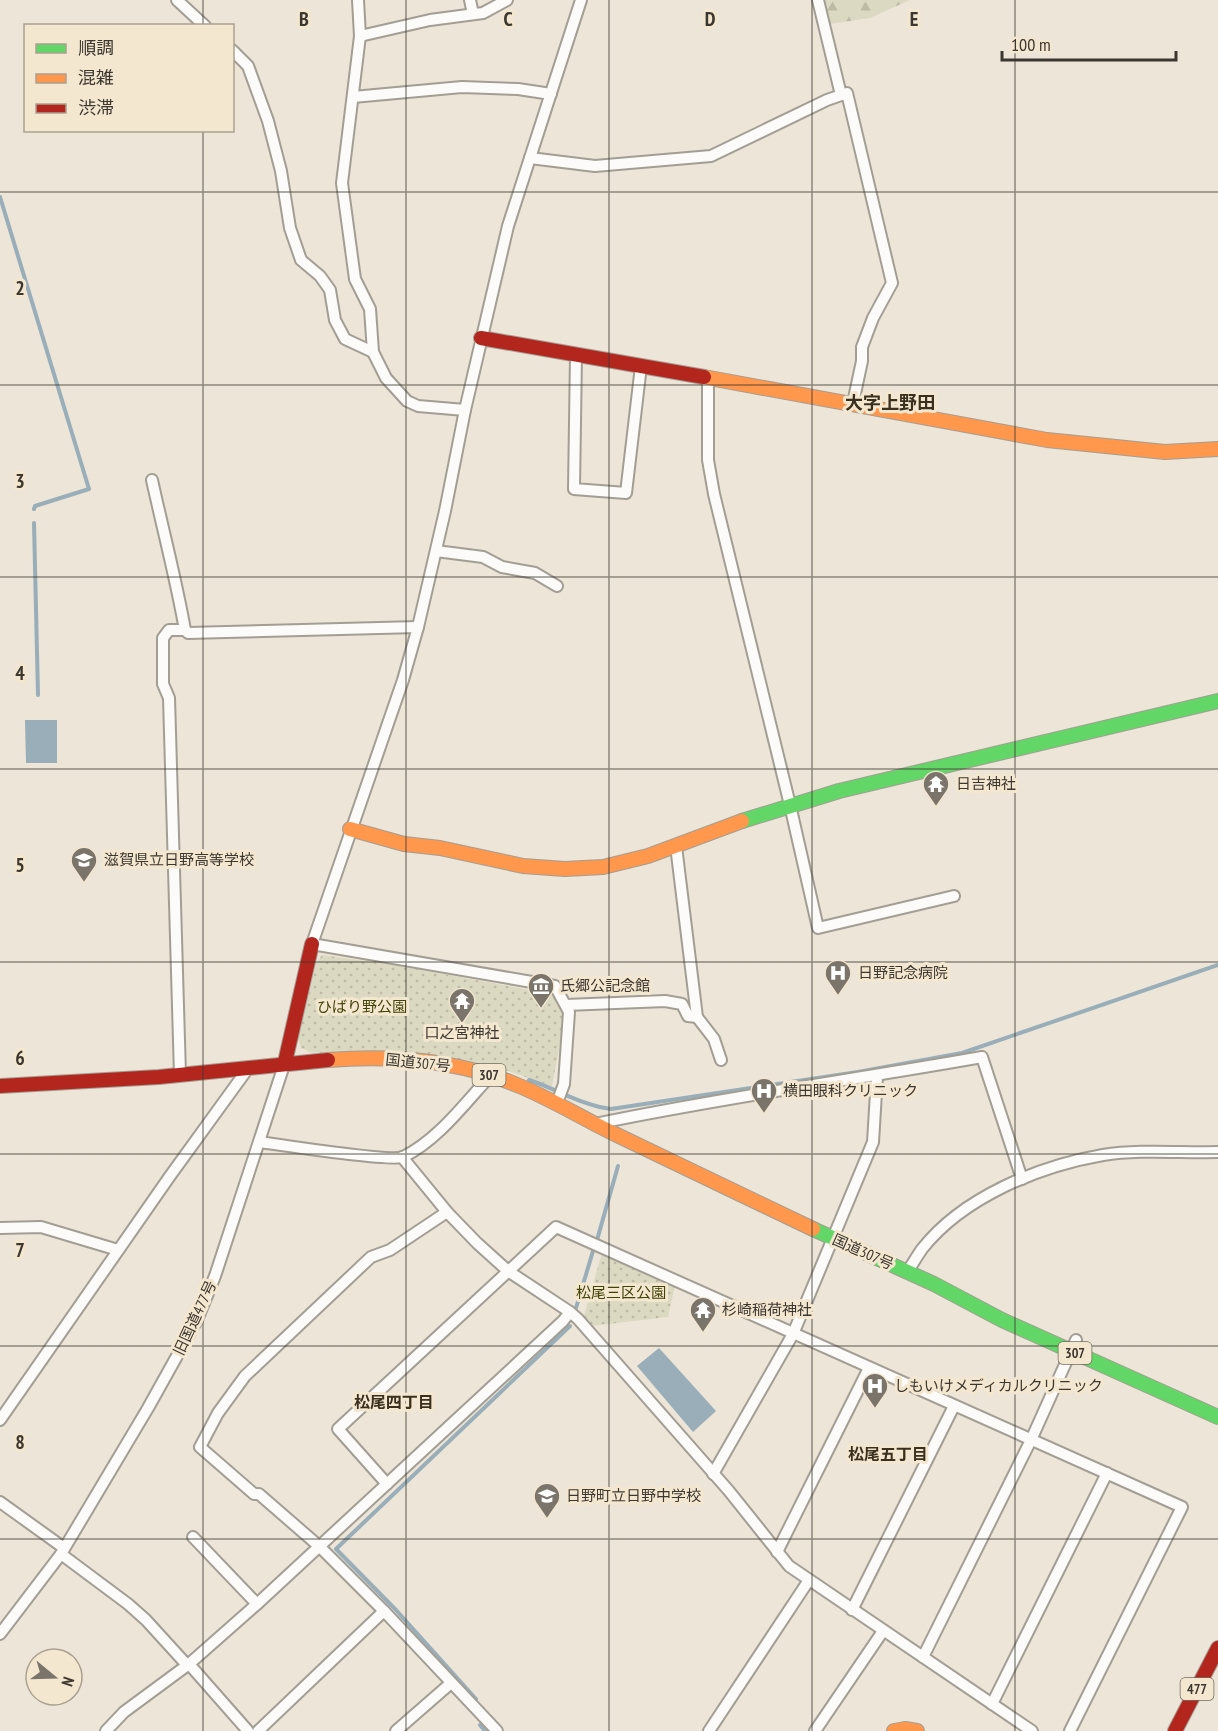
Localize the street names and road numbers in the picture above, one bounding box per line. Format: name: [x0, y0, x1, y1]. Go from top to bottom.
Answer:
street label: 国道307号: [385, 1050, 451, 1075]
road number: 307: [472, 1064, 506, 1086]
street label: 国道307号: [830, 1230, 897, 1273]
street label: 旧国道477号: [169, 1277, 220, 1358]
road number: 307: [1058, 1342, 1092, 1364]
road number: 477: [1180, 1678, 1214, 1700]

